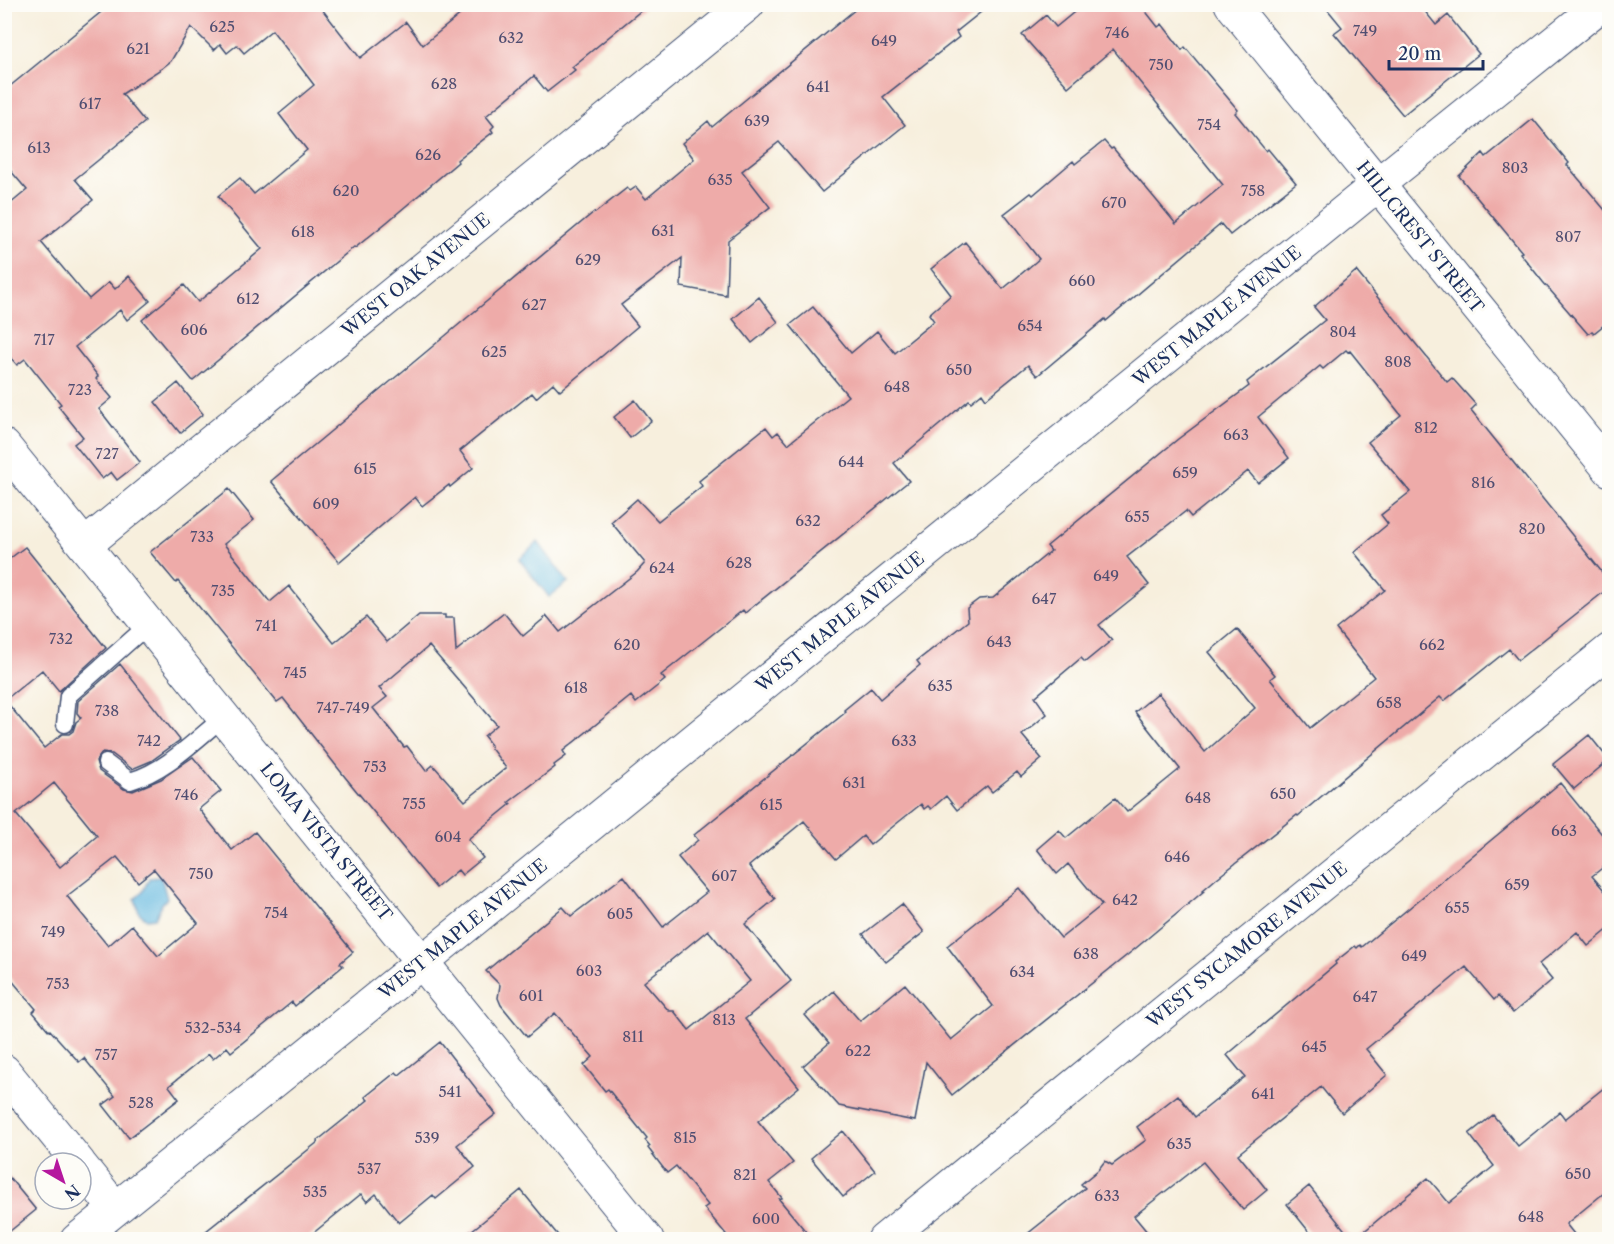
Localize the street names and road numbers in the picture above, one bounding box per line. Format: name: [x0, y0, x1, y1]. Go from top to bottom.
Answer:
street label: HILLCREST STREET: [1352, 156, 1489, 318]
street label: WEST OAK AVENUE: [337, 208, 495, 342]
street label: WEST MAPLE AVENUE: [1127, 241, 1306, 391]
street label: WEST MAPLE AVENUE: [750, 547, 929, 697]
street label: LOMA VISTA STREET: [255, 758, 397, 926]
street label: WEST MAPLE AVENUE: [373, 854, 552, 1004]
street label: WEST SYCAMORE AVENUE: [1142, 857, 1352, 1033]

